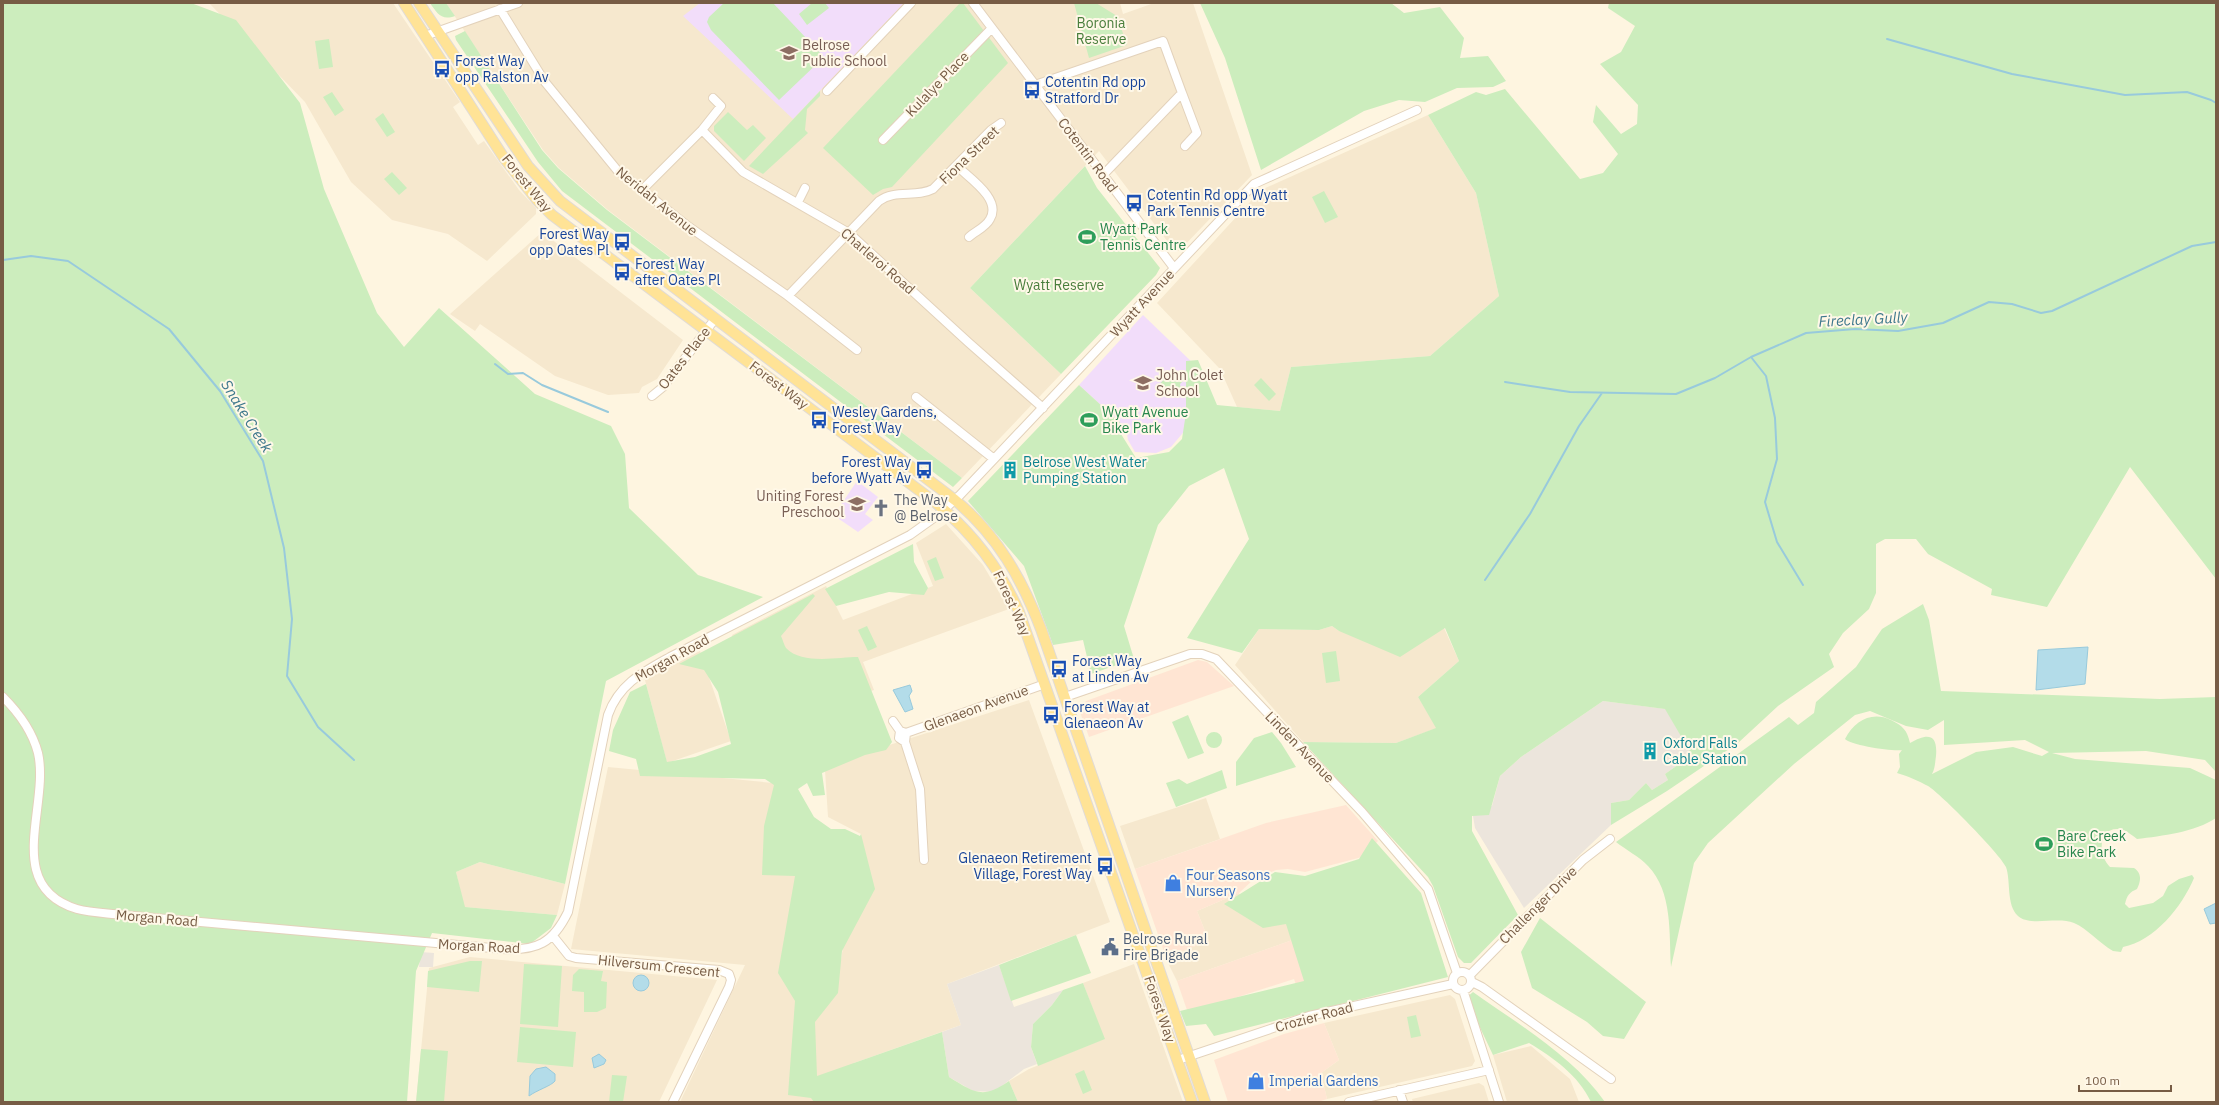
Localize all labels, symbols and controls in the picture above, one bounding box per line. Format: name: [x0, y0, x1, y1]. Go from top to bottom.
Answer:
park label: Boronia Reserve: [1076, 14, 1127, 48]
place label: Belrose Public School: [802, 36, 887, 70]
school or university icon: Belrose Public School: [779, 43, 799, 63]
street label: Kulalye Place: [901, 47, 973, 120]
place label: Forest Way opp Ralston Av: [455, 52, 549, 86]
bus stop icon: Forest Way opp Ralston Av: [432, 59, 452, 79]
place label: Cotentin Rd opp Stratford Dr: [1045, 73, 1146, 107]
bus stop icon: Cotentin Rd opp Stratford Dr: [1022, 80, 1042, 100]
street label: Cotentin Road: [1054, 114, 1122, 196]
street label: Fiona Street: [935, 122, 1003, 188]
street label: Forest Way: [498, 150, 556, 216]
street label: Neridah Avenue: [613, 163, 702, 240]
place label: Cotentin Rd opp Wyatt Park Tennis Centre: [1147, 186, 1288, 220]
bus stop icon: Cotentin Rd opp Wyatt Park Tennis Centre: [1124, 193, 1144, 213]
place label: Wyatt Park Tennis Centre: [1100, 220, 1187, 254]
street label: Charleroi Road: [837, 224, 919, 298]
place label: Forest Way opp Oates Pl: [529, 225, 609, 259]
sports icon: Wyatt Park Tennis Centre: [1077, 227, 1097, 247]
bus stop icon: Forest Way opp Oates Pl: [612, 232, 632, 252]
place label: Forest Way after Oates Pl: [635, 255, 721, 289]
bus stop icon: Forest Way after Oates Pl: [612, 262, 632, 282]
street label: Wyatt Avenue: [1106, 265, 1178, 341]
park label: Wyatt Reserve: [1014, 276, 1105, 294]
water label: Fireclay Gully: [1818, 307, 1909, 331]
street label: Oates Place: [654, 323, 714, 393]
street label: Forest Way: [746, 357, 812, 413]
place label: John Colet School: [1156, 366, 1223, 400]
school or university icon: John Colet School: [1133, 373, 1153, 393]
water label: Snake Creek: [217, 376, 277, 456]
place label: Wesley Gardens, Forest Way: [832, 403, 937, 437]
place label: Wyatt Avenue Bike Park: [1102, 403, 1189, 437]
bus stop icon: Wesley Gardens, Forest Way: [809, 410, 829, 430]
sports icon: Wyatt Avenue Bike Park: [1079, 410, 1099, 430]
place label: Forest Way before Wyatt Av: [811, 453, 911, 487]
place label: Belrose West Water Pumping Station: [1023, 453, 1147, 487]
bus stop icon: Forest Way before Wyatt Av: [914, 460, 934, 480]
building icon: Belrose West Water Pumping Station: [1000, 460, 1020, 480]
place label: Uniting Forest Preschool: [756, 487, 844, 521]
place label: The Way @ Belrose: [894, 491, 958, 525]
school or university icon: Uniting Forest Preschool: [847, 494, 867, 514]
church icon: The Way @ Belrose: [871, 498, 891, 518]
street label: Forest Way: [989, 568, 1035, 638]
street label: Morgan Road: [632, 630, 712, 686]
place label: Forest Way at Linden Av: [1072, 652, 1149, 686]
bus stop icon: Forest Way at Linden Av: [1049, 659, 1069, 679]
street label: Glenaeon Avenue: [921, 681, 1031, 735]
place label: Forest Way at Glenaeon Av: [1064, 698, 1150, 732]
bus stop icon: Forest Way at Glenaeon Av: [1041, 705, 1061, 725]
street label: Linden Avenue: [1261, 708, 1339, 787]
place label: Oxford Falls Cable Station: [1663, 734, 1747, 768]
building icon: Oxford Falls Cable Station: [1640, 741, 1660, 761]
place label: Bare Creek Bike Park: [2057, 827, 2127, 861]
sports icon: Bare Creek Bike Park: [2034, 834, 2054, 854]
place label: Glenaeon Retirement Village, Forest Way: [958, 849, 1092, 883]
bus stop icon: Glenaeon Retirement Village, Forest Way: [1095, 856, 1115, 876]
street label: Challenger Drive: [1495, 862, 1581, 948]
place label: Four Seasons Nursery: [1186, 866, 1271, 900]
shop icon: Four Seasons Nursery: [1163, 873, 1183, 893]
street label: Morgan Road: [115, 905, 199, 931]
place label: Belrose Rural Fire Brigade: [1123, 930, 1208, 964]
street label: Morgan Road: [437, 935, 521, 957]
public building icon: Belrose Rural Fire Brigade: [1100, 937, 1120, 957]
street label: Hilversum Crescent: [597, 951, 721, 981]
street label: Forest Way: [1140, 973, 1180, 1045]
street label: Crozier Road: [1273, 998, 1355, 1036]
scale bar: [2079, 1067, 2171, 1093]
shop icon: Imperial Gardens: [1246, 1071, 1266, 1091]
place label: Imperial Gardens: [1269, 1072, 1379, 1090]
text: 100 m: [2085, 1073, 2120, 1088]

